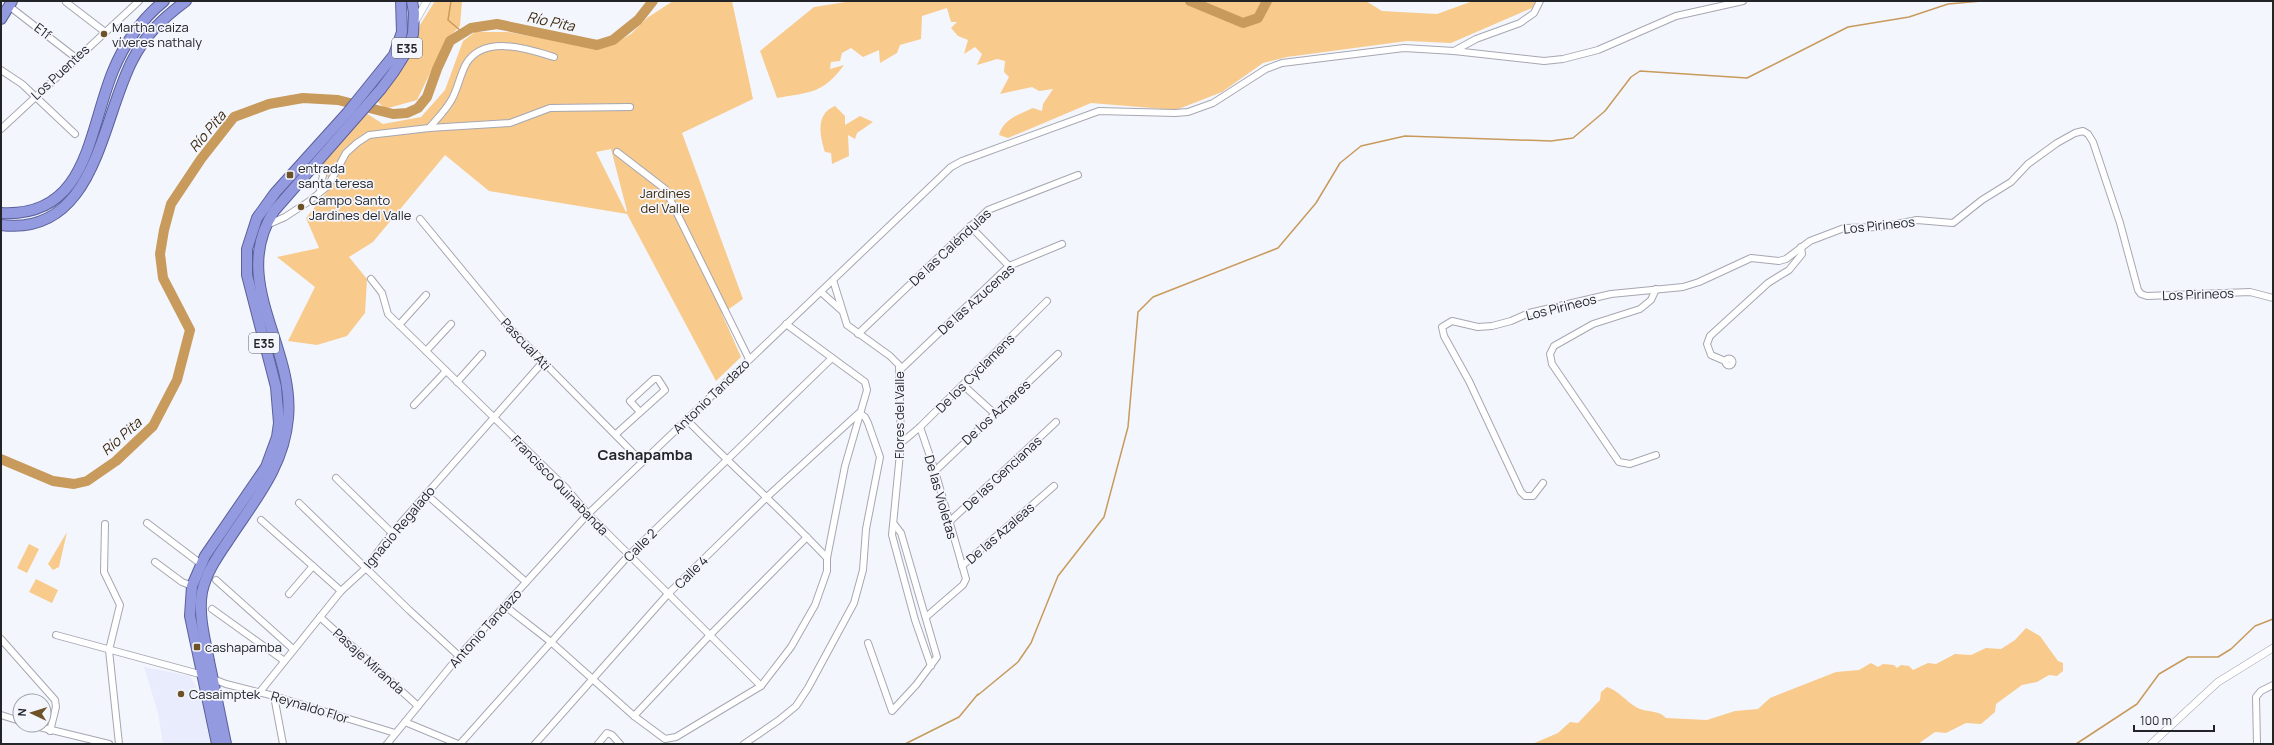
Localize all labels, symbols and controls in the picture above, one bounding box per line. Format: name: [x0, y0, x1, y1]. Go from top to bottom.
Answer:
water label: Río Pita: [525, 7, 578, 36]
place label: Martha caiza víveres nathaly: [112, 18, 202, 51]
street label: E1f: [31, 19, 56, 44]
marker: Martha caiza víveres nathaly: [99, 29, 109, 39]
road number: E35: [392, 38, 422, 58]
street label: Los Puentes: [27, 40, 93, 104]
water label: Río Pita: [184, 105, 231, 156]
place label: entrada santa teresa: [298, 159, 374, 192]
marker: entrada santa teresa: [285, 170, 295, 180]
park label: Jardines del Valle: [640, 184, 690, 217]
place label: Campo Santo Jardines del Valle: [309, 191, 412, 224]
marker: Campo Santo Jardines del Valle: [296, 202, 306, 212]
street label: De las Caléndulas: [905, 204, 995, 290]
street label: Los Pirineos: [1842, 212, 1916, 238]
street label: De las Azucenas: [934, 260, 1018, 338]
street label: Los Pirineos: [2162, 284, 2234, 304]
street label: Los Pirineos: [1524, 290, 1598, 324]
street label: Pascual Ati: [497, 314, 555, 374]
street label: De los Cyclamens: [931, 329, 1019, 417]
road number: E35: [249, 333, 279, 353]
street label: Antonio Tandazo: [669, 354, 754, 437]
street label: Flores del Valle: [890, 371, 908, 459]
street label: De los Azhares: [958, 375, 1034, 449]
water label: Río Pita: [97, 412, 146, 459]
street label: Francisco Quinabanda: [507, 431, 613, 539]
street label: De las Gencianas: [959, 432, 1046, 514]
district label: Cashapamba: [597, 444, 693, 465]
street label: De las Violetas: [920, 453, 962, 541]
street label: Ignacio Regalado: [359, 482, 439, 572]
street label: De las Azaleas: [962, 498, 1038, 568]
street label: Calle 2: [619, 524, 661, 566]
street label: Calle 4: [670, 551, 712, 593]
street label: Antonio Tandazo: [445, 584, 525, 671]
street label: Pasaje Miranda: [329, 624, 409, 698]
place label: cashapamba: [205, 638, 282, 656]
marker: cashapamba: [192, 642, 202, 652]
place label: Casaimptek: [189, 685, 261, 703]
street label: Reynaldo Flor: [269, 687, 351, 727]
marker: Casaimptek: [176, 689, 186, 699]
north arrow: [12, 693, 52, 733]
scale bar: [2134, 707, 2214, 733]
text: N: [14, 708, 29, 717]
text: 100 m: [2140, 712, 2172, 729]

